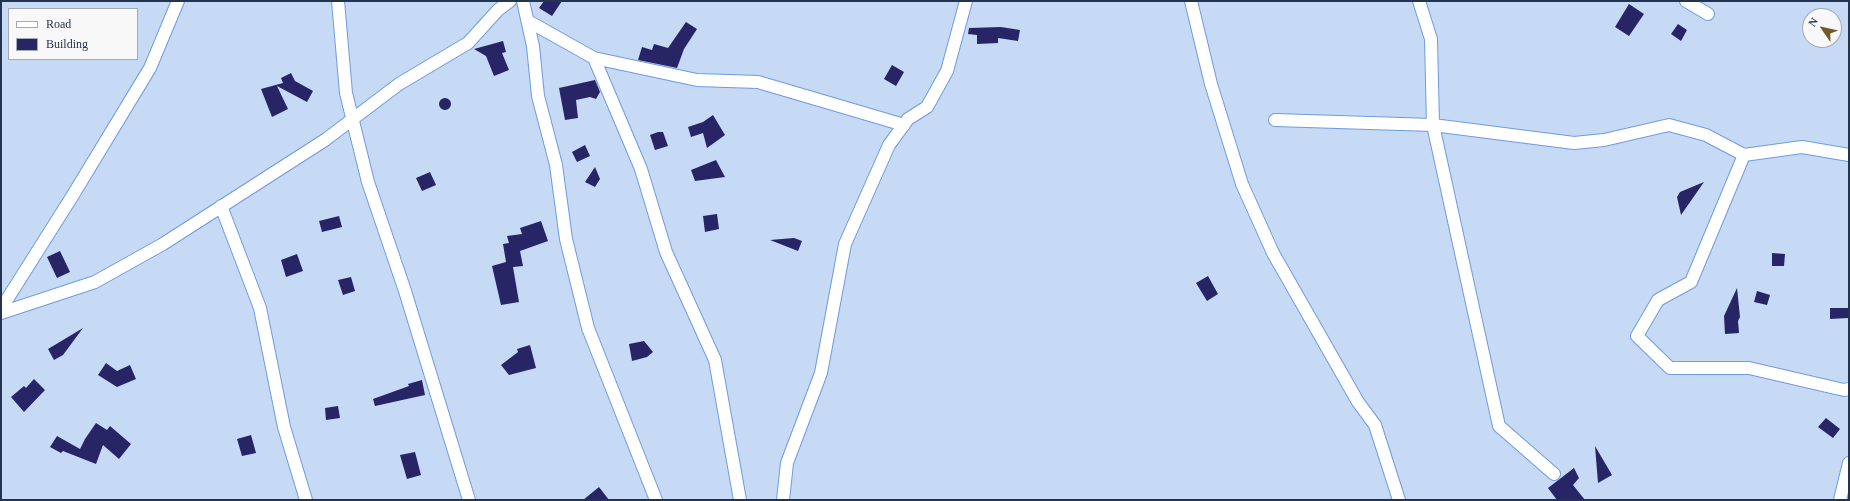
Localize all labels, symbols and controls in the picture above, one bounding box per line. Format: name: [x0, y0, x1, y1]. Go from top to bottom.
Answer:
legend: [8, 8, 138, 60]
north arrow: [1802, 8, 1842, 48]
text: N: [1806, 15, 1820, 29]
text: Road: [46, 17, 71, 31]
text: Building: [46, 37, 88, 51]

